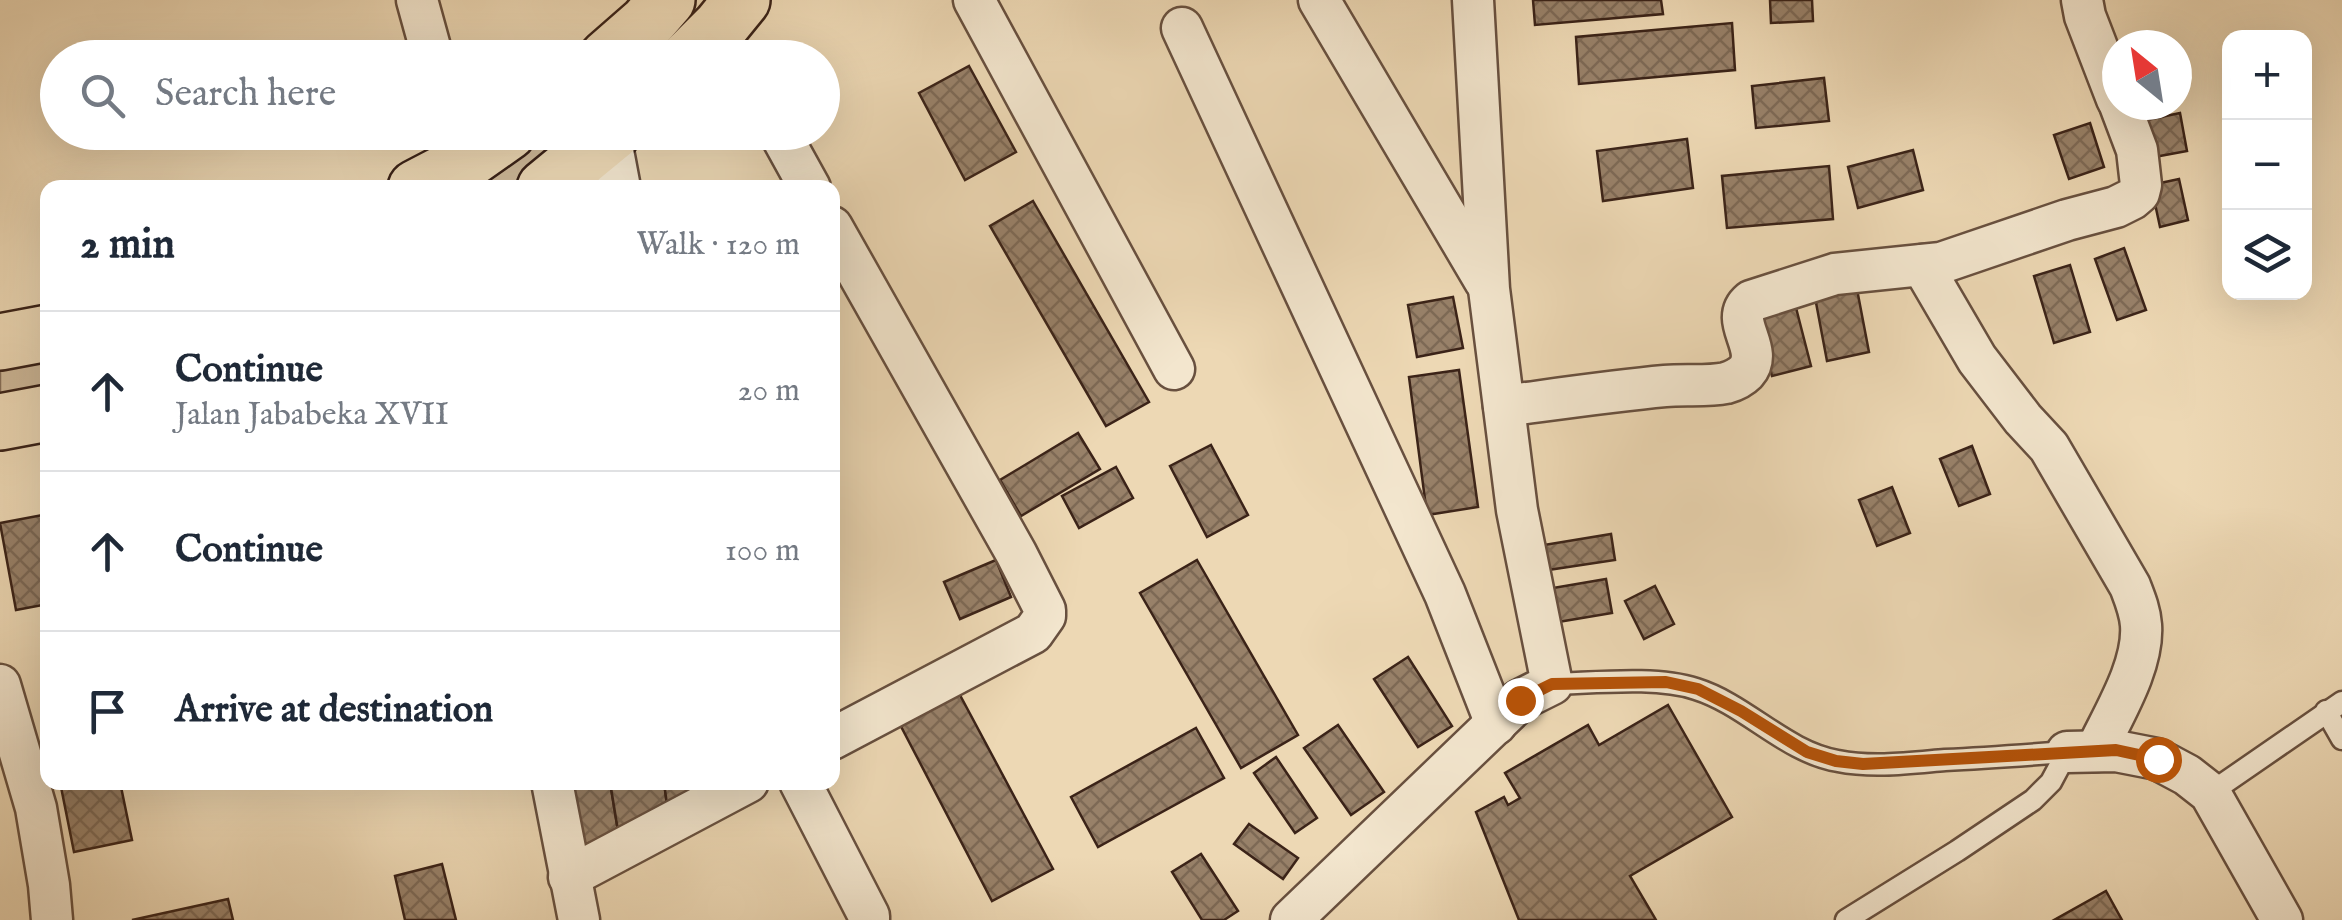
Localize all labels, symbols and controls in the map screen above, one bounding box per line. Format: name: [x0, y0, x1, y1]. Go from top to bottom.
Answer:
north arrow: [2102, 30, 2192, 120]
map controls: [2222, 30, 2312, 300]
button: +: [2222, 30, 2312, 120]
search box: [40, 40, 840, 150]
icon: search: [75, 68, 130, 123]
text: Search here: [155, 71, 336, 119]
button: −: [2222, 120, 2312, 210]
button: layers: [2222, 210, 2312, 300]
text: 2 min: [80, 219, 175, 272]
text: Walk · 120 m: [636, 225, 800, 266]
text: Continue: [175, 347, 323, 395]
icon: ahead: [80, 364, 135, 419]
text: 20 m: [738, 371, 800, 412]
text: Jalan Jababeka XVII: [175, 395, 449, 436]
icon: ahead: [80, 524, 135, 579]
text: Continue: [175, 527, 323, 575]
text: 100 m: [725, 531, 800, 572]
route end: [1498, 678, 1544, 724]
icon: arrive: [80, 684, 135, 739]
text: Arrive at destination: [175, 687, 493, 735]
route start: [2136, 737, 2182, 783]

